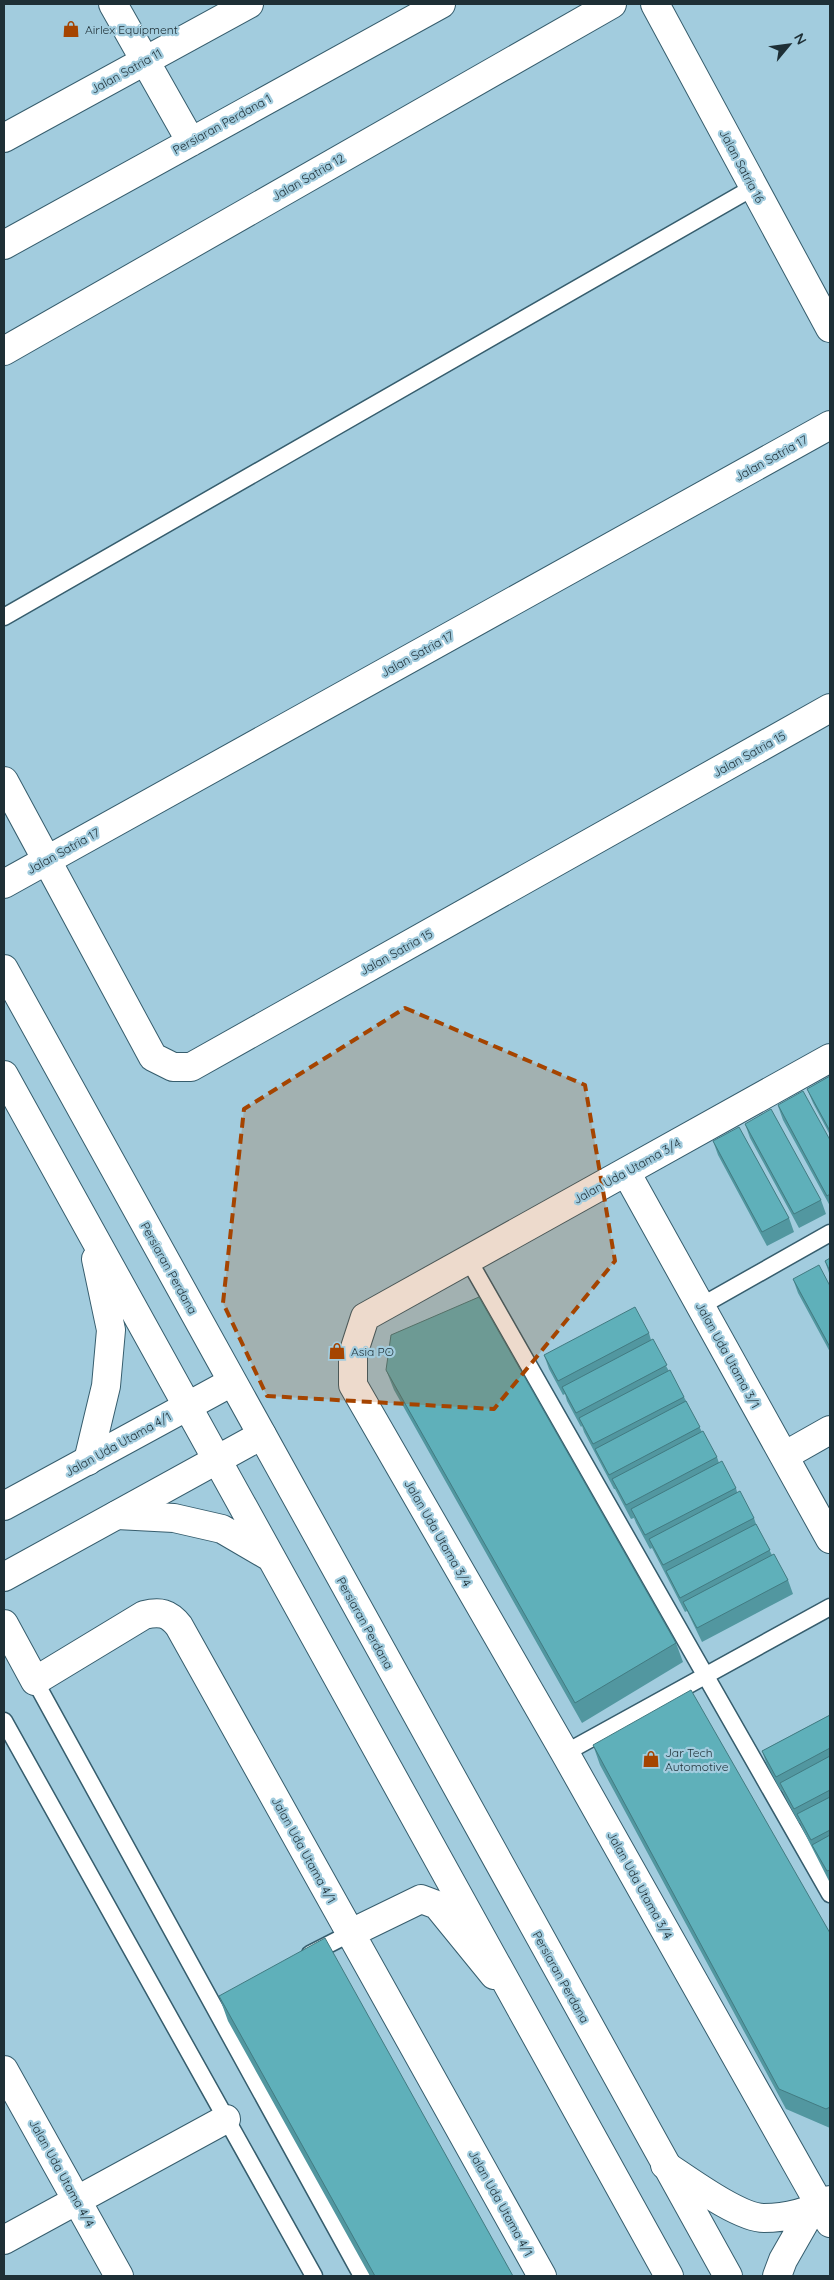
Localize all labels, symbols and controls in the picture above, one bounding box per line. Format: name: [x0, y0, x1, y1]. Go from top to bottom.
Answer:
shop icon: Airlex Equipment: [61, 19, 81, 39]
north arrow: [764, 20, 814, 70]
place label: Airlex Equipment: [85, 22, 178, 37]
text: N: [790, 30, 811, 48]
street label: Jalan Satria 11: [88, 45, 164, 97]
street label: Persiaran Perdana 1: [170, 91, 274, 157]
street label: Jalan Satria 16: [716, 127, 768, 206]
street label: Jalan Satria 12: [269, 150, 347, 204]
street label: Jalan Satria 17: [732, 432, 810, 484]
street label: Jalan Satria 17: [378, 628, 456, 680]
street label: Jalan Satria 15: [710, 728, 788, 780]
street label: Jalan Satria 17: [24, 825, 102, 877]
street label: Jalan Satria 15: [357, 926, 435, 978]
street label: Jalan Uda Utama 3/4: [570, 1135, 684, 1207]
street label: Persiaran Perdana: [138, 1219, 200, 1317]
street label: Jalan Uda Utama 3/1: [693, 1299, 763, 1411]
shop icon: Asia PO: [327, 1341, 347, 1361]
place label: Asia PO: [351, 1344, 394, 1359]
street label: Jalan Uda Utama 4/1: [62, 1409, 174, 1479]
street label: Jalan Uda Utama 3/4: [401, 1477, 475, 1589]
street label: Persiaran Perdana: [334, 1574, 396, 1672]
place label: Jar Tech Automotive: [665, 1745, 729, 1774]
shop icon: Jar Tech Automotive: [641, 1749, 661, 1769]
street label: Jalan Uda Utama 4/1: [269, 1794, 339, 1906]
street label: Jalan Uda Utama 3/4: [604, 1828, 676, 1942]
street label: Persiaran Perdana: [530, 1928, 592, 2026]
street label: Jalan Uda Utama 4/4: [26, 2116, 98, 2230]
street label: Jalan Uda Utama 4/1: [466, 2147, 536, 2259]

